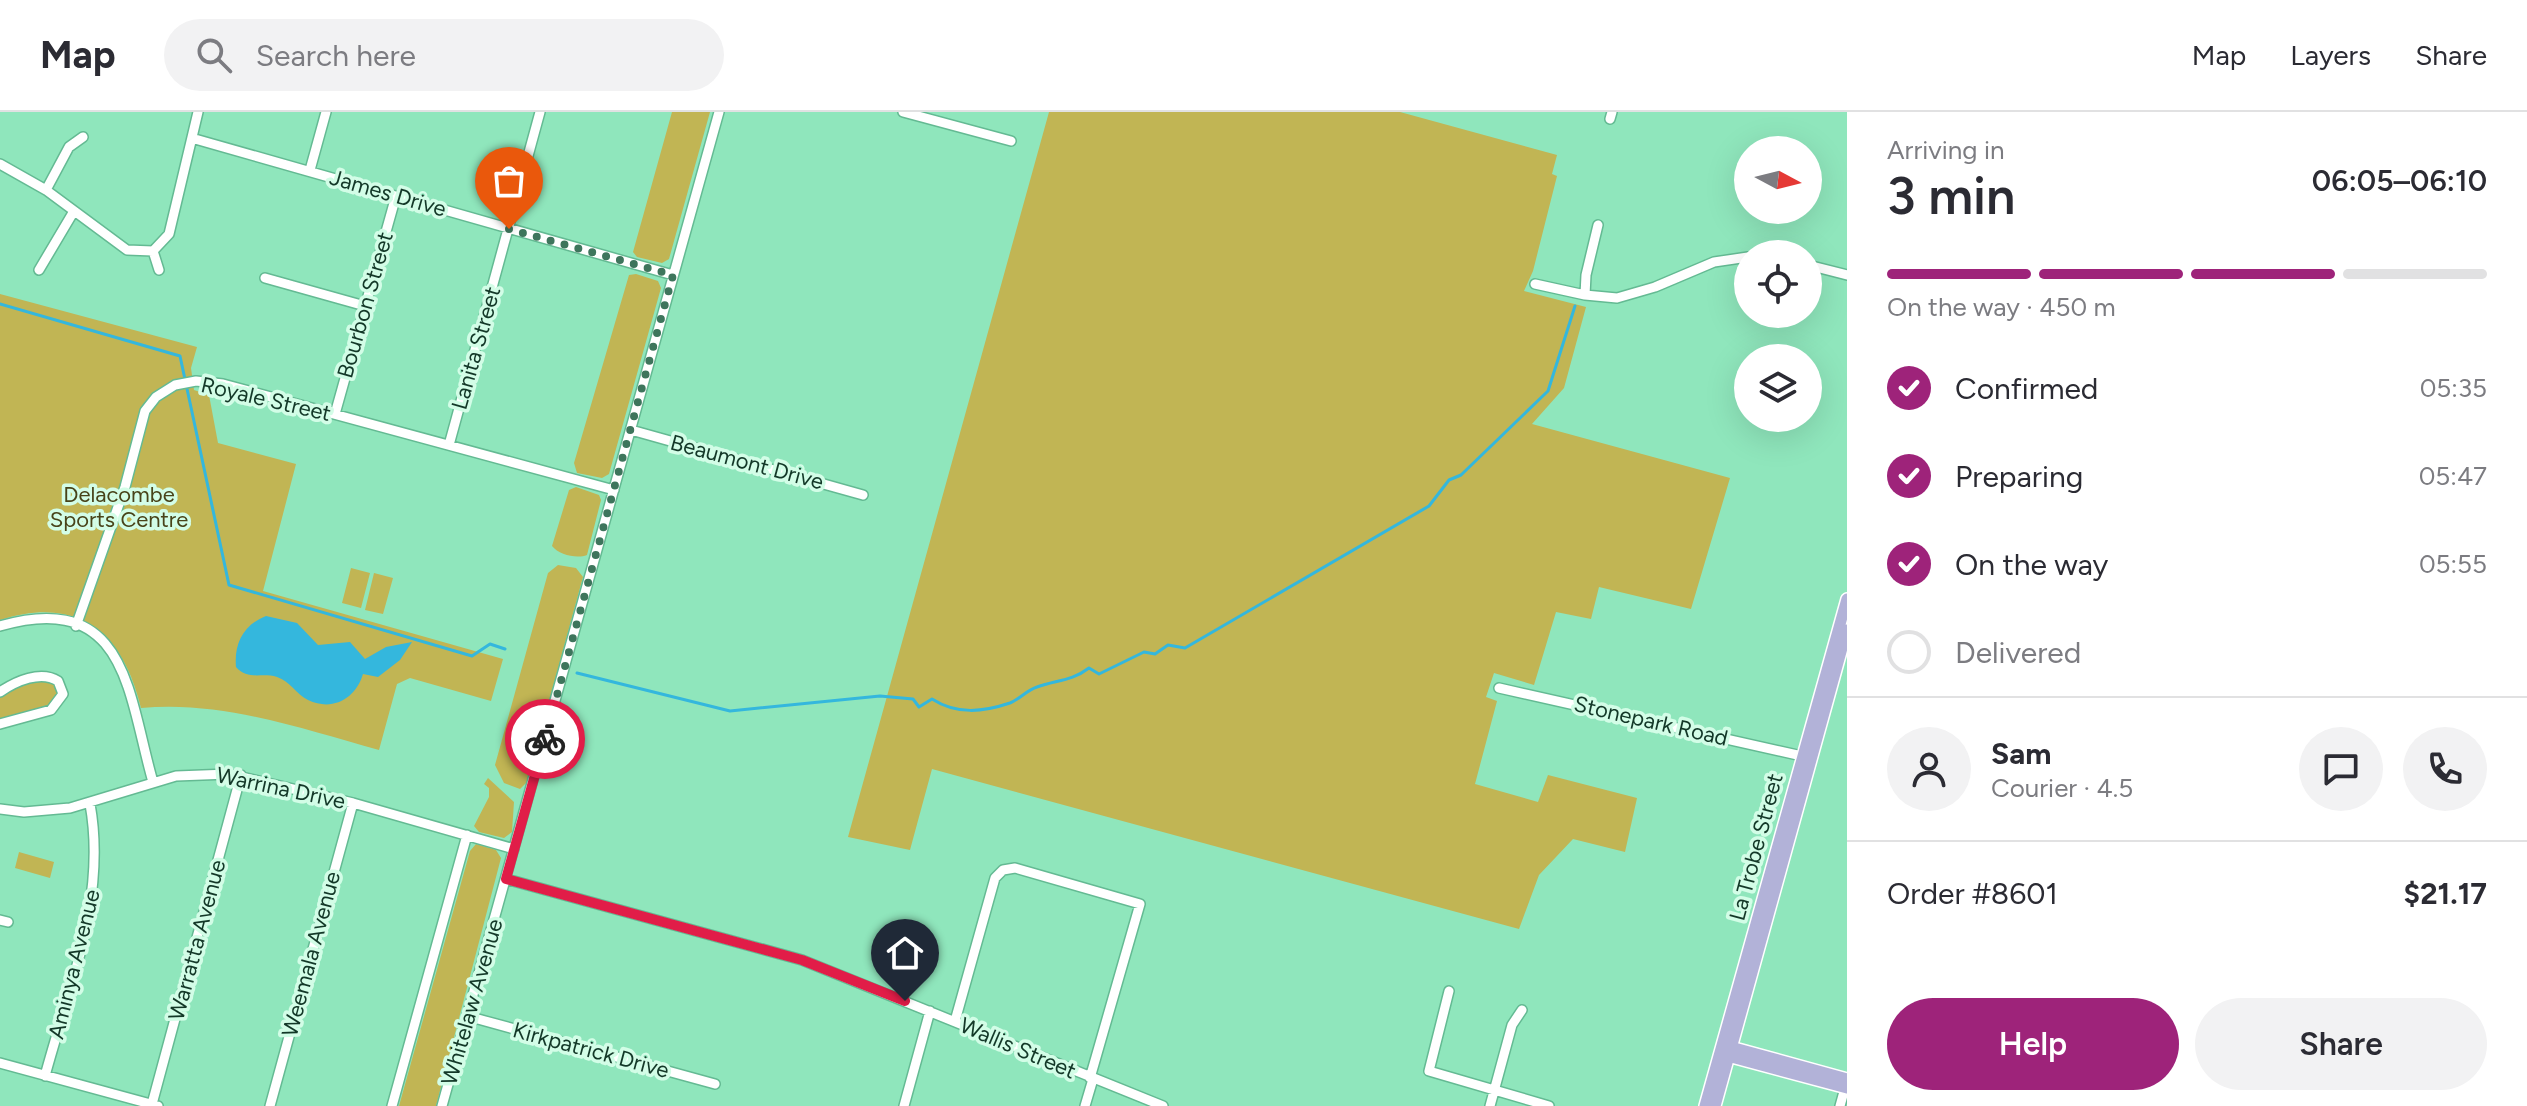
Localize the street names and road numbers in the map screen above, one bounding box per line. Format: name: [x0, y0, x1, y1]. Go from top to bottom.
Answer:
street label: James Drive: [327, 164, 449, 222]
street label: Bourbon Street: [331, 229, 399, 381]
street label: Lanita Street: [446, 283, 506, 413]
street label: Royale Street: [198, 371, 334, 427]
street label: Beaumont Drive: [668, 429, 826, 495]
street label: Stonepark Road: [1571, 690, 1731, 752]
street label: Warrina Drive: [214, 761, 348, 815]
street label: La Trobe Street: [1723, 770, 1789, 924]
street label: Warratta Avenue: [163, 857, 231, 1023]
street label: Weemala Avenue: [276, 868, 346, 1040]
street label: Aminya Avenue: [42, 886, 106, 1042]
street label: Whitelaw Avenue: [435, 916, 509, 1088]
street label: Wallis Street: [956, 1011, 1080, 1085]
street label: Kirkpatrick Drive: [510, 1016, 672, 1084]

